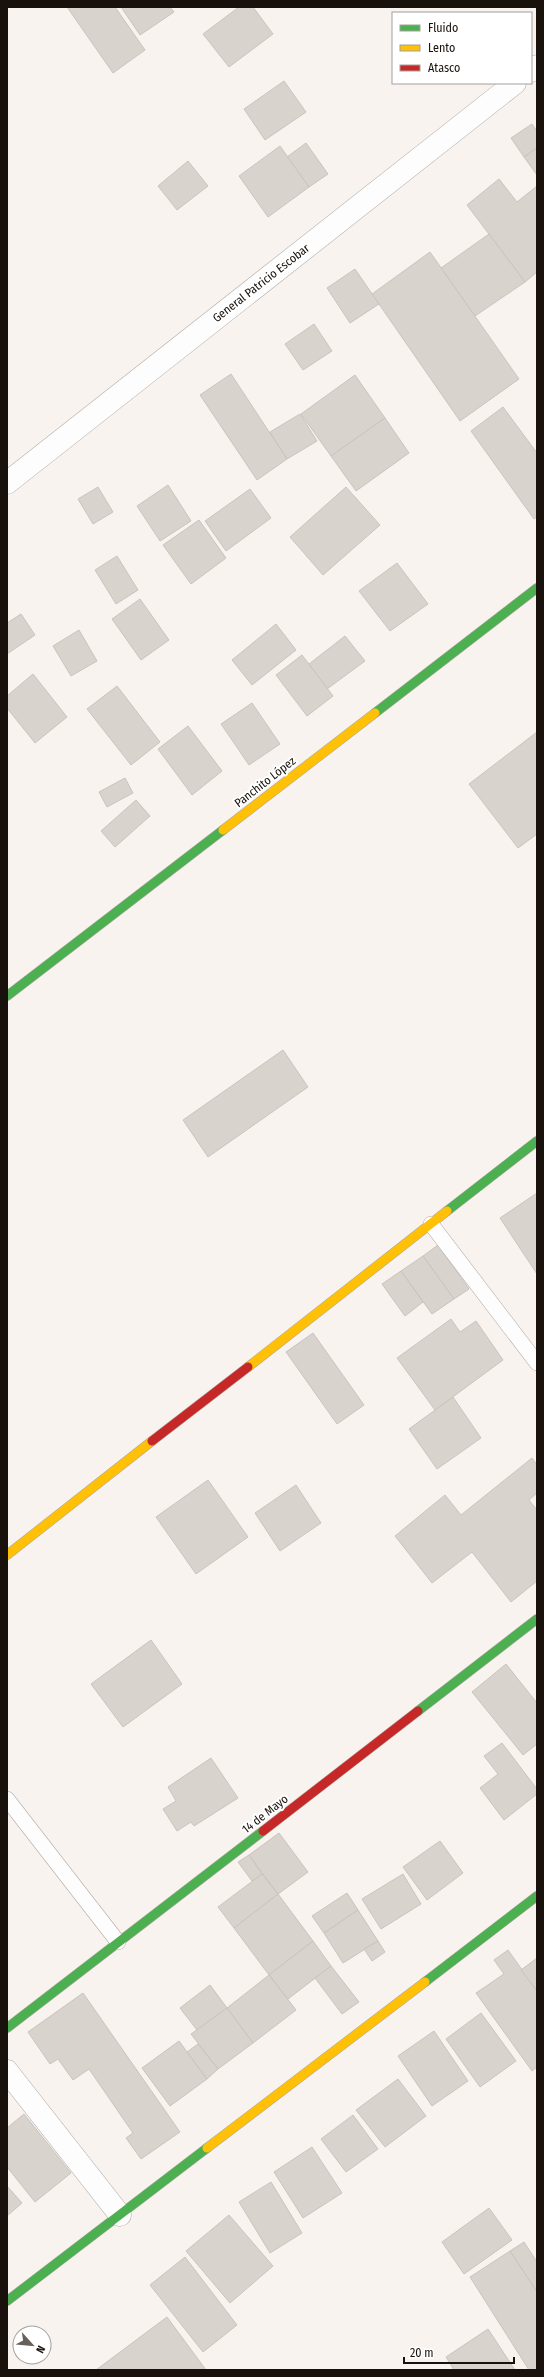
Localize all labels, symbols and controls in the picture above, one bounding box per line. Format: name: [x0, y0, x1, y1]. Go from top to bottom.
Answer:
legend: [392, 12, 532, 84]
text: Fluido: [428, 21, 458, 35]
text: Lento: [428, 41, 455, 55]
text: Atasco: [428, 61, 460, 75]
street label: General Patricio Escobar: [210, 240, 313, 325]
street label: Panchito López: [232, 754, 298, 810]
street label: 14 de Mayo: [239, 1792, 291, 1836]
north arrow: [12, 2325, 52, 2365]
scale bar: [404, 2339, 514, 2365]
text: N: [33, 2343, 48, 2355]
text: 20 m: [410, 2346, 434, 2360]

